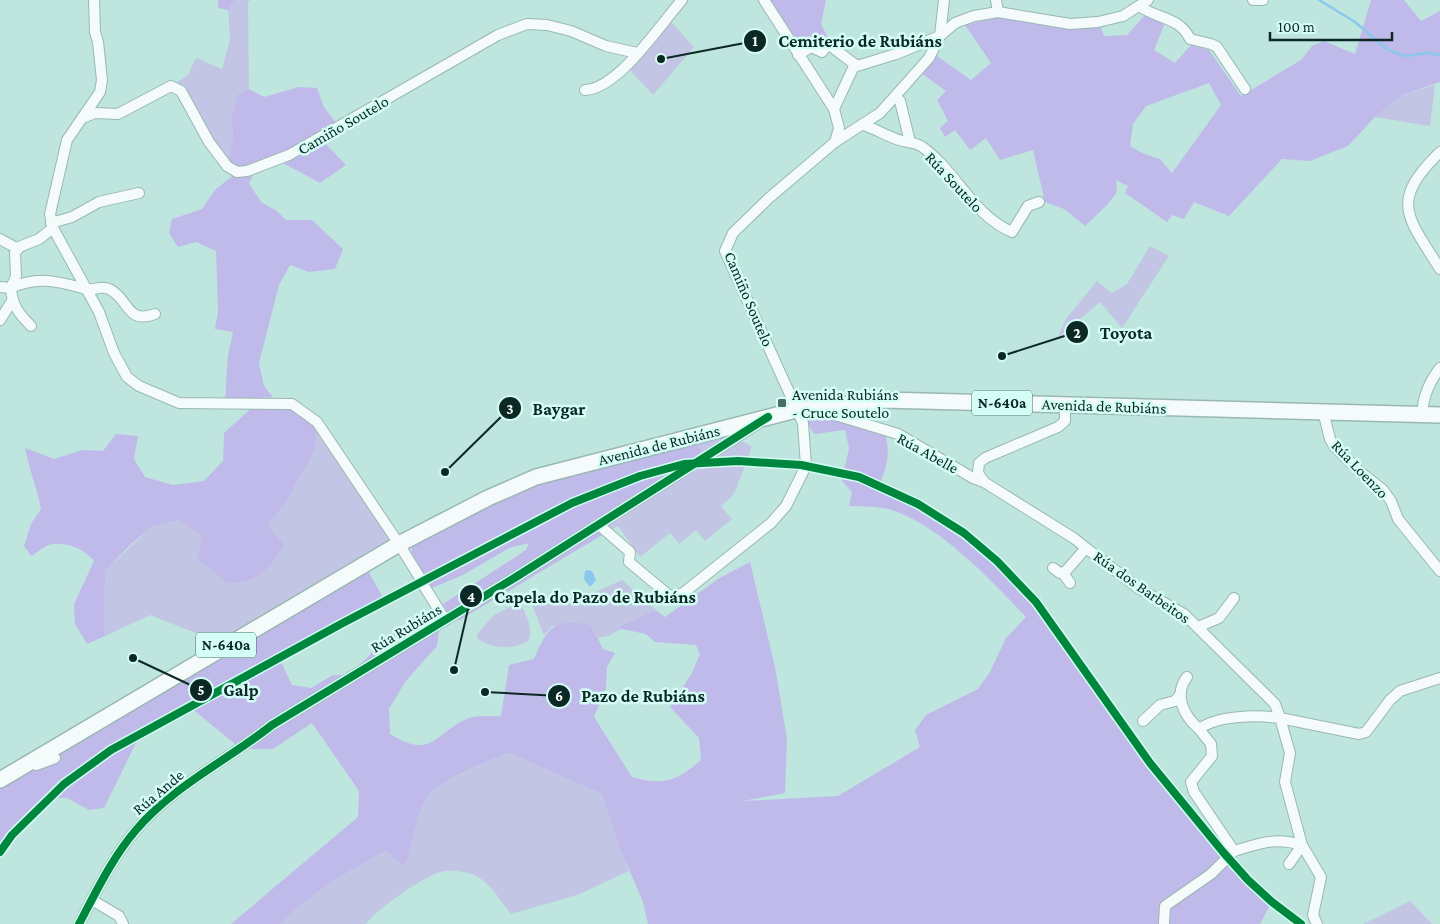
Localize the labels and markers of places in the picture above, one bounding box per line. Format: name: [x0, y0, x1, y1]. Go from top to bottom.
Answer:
callout: Cemiterio de Rubiáns: [743, 25, 952, 58]
callout: Toyota: [1065, 316, 1162, 349]
place label: Avenida Rubiáns - Cruce Soutelo: [792, 386, 898, 421]
callout: Baygar: [498, 392, 596, 425]
marker: Avenida Rubiáns - Cruce Soutelo: [776, 397, 788, 409]
callout: Capela do Pazo de Rubiáns: [459, 580, 705, 613]
callout: Galp: [188, 673, 269, 706]
callout: Pazo de Rubiáns: [547, 680, 715, 713]

